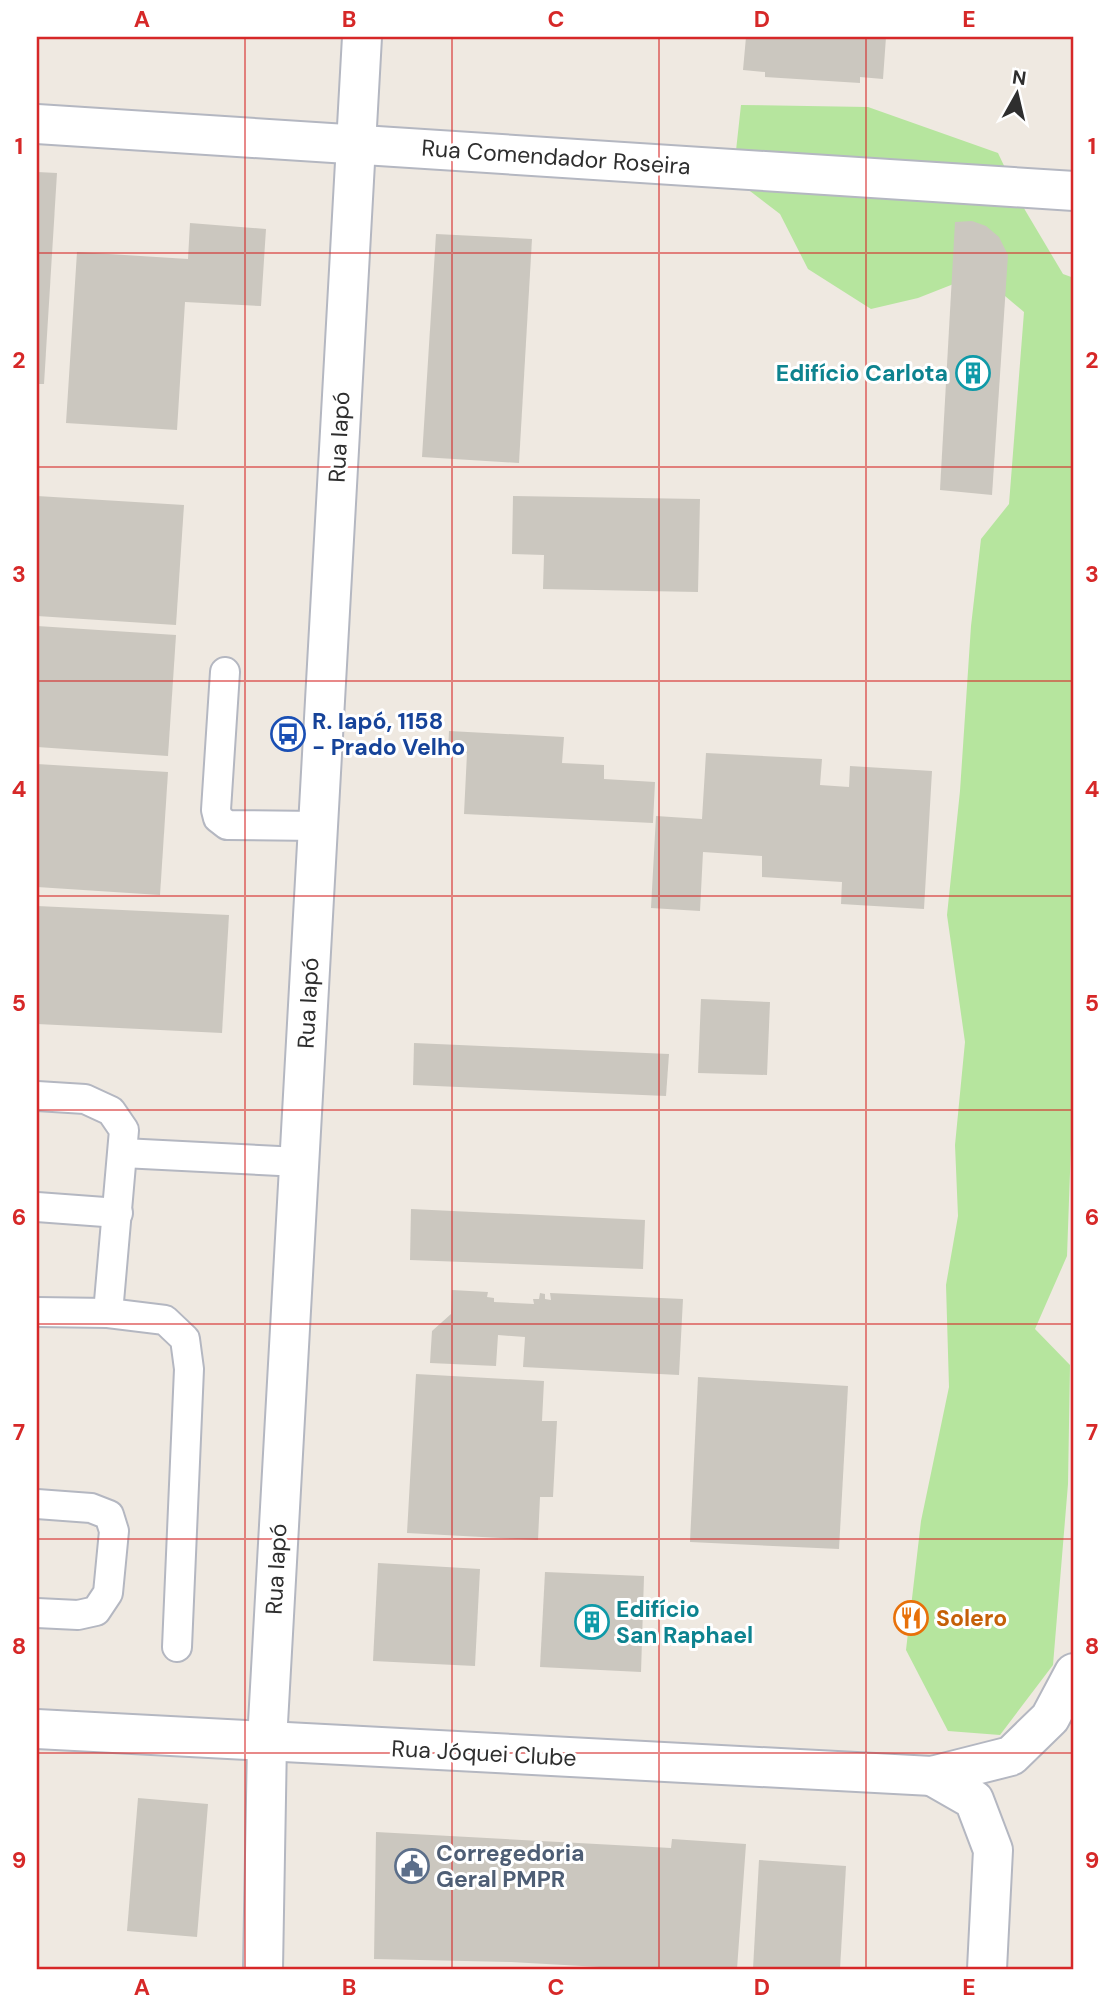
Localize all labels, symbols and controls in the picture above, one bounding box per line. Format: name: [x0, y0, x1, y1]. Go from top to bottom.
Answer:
text: A: [134, 4, 150, 34]
text: B: [342, 4, 356, 34]
text: C: [548, 4, 564, 34]
text: D: [754, 4, 770, 34]
text: E: [962, 4, 976, 34]
north arrow: [982, 60, 1052, 130]
text: N: [1011, 64, 1028, 91]
text: 1: [15, 131, 23, 161]
text: 1: [1088, 131, 1096, 161]
street label: Rua Comendador Roseira: [420, 133, 692, 181]
text: 2: [12, 345, 26, 375]
text: 2: [1085, 345, 1099, 375]
building icon: Edifício Carlota: [954, 354, 992, 392]
place label: Edifício Carlota: [776, 358, 948, 388]
street label: Rua Iapó: [322, 391, 356, 483]
text: 3: [12, 559, 26, 589]
text: 3: [1085, 559, 1099, 589]
place label: R. Iapó, 1158 - Prado Velho: [312, 706, 465, 762]
bus stop icon: R. Iapó, 1158 - Prado Velho: [269, 715, 307, 753]
text: 4: [12, 774, 27, 804]
text: 4: [1085, 774, 1100, 804]
street label: Rua Iapó: [291, 957, 325, 1049]
text: 5: [12, 988, 26, 1018]
text: 5: [1085, 988, 1099, 1018]
text: 6: [12, 1202, 26, 1232]
text: 6: [1085, 1202, 1099, 1232]
text: 7: [13, 1417, 25, 1447]
text: 7: [1086, 1417, 1098, 1447]
street label: Rua Iapó: [259, 1523, 293, 1615]
place label: Edifício San Raphael: [616, 1594, 753, 1650]
restaurant icon: Solero: [892, 1599, 930, 1637]
building icon: Edifício San Raphael: [573, 1603, 611, 1641]
place label: Solero: [936, 1603, 1007, 1633]
text: 8: [12, 1631, 26, 1661]
text: 8: [1085, 1631, 1099, 1661]
street label: Rua Jóquei Clube: [391, 1733, 577, 1773]
place label: Corregedoria Geral PMPR: [436, 1838, 585, 1894]
text: 9: [12, 1845, 26, 1875]
text: 9: [1085, 1845, 1099, 1875]
public building icon: Corregedoria Geral PMPR: [393, 1847, 431, 1885]
text: A: [134, 1972, 150, 2002]
text: B: [342, 1972, 356, 2002]
text: C: [548, 1972, 564, 2002]
text: D: [754, 1972, 770, 2002]
text: E: [962, 1972, 976, 2002]

